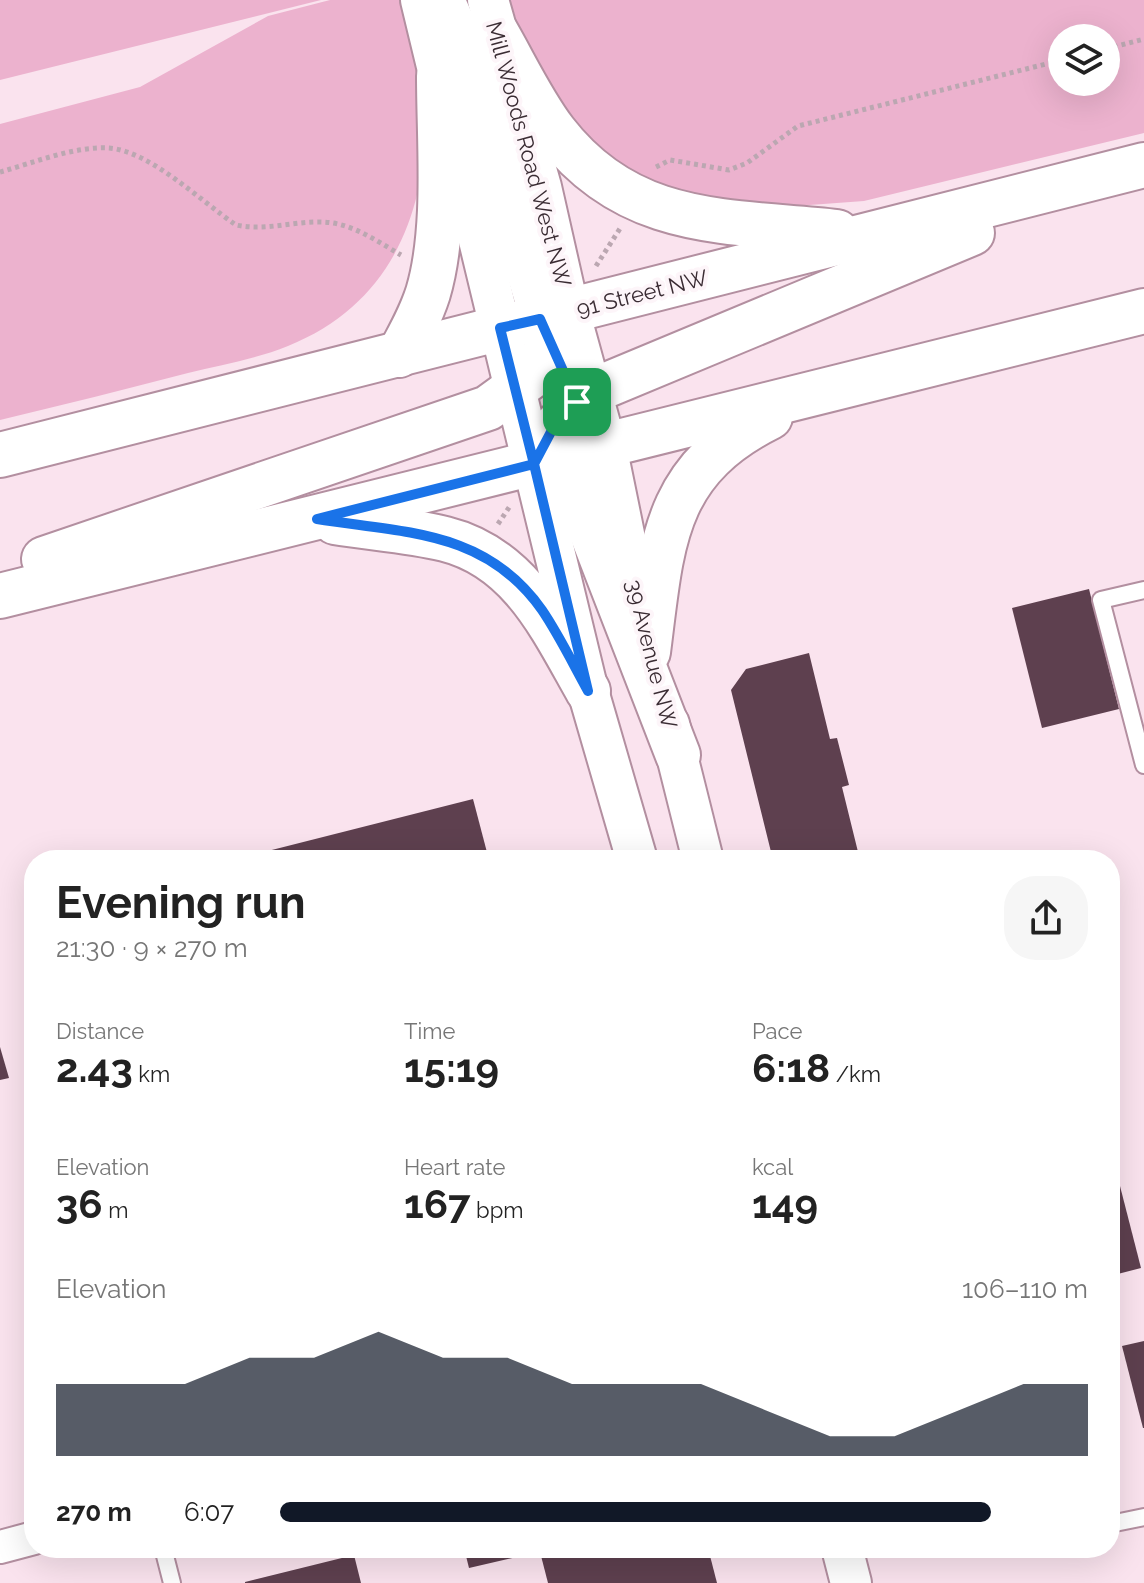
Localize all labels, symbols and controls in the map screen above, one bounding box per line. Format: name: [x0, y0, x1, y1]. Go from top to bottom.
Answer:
street label: Mill Woods Road West NW: [481, 19, 577, 289]
map controls: [1048, 24, 1120, 96]
button: layers: [1048, 24, 1120, 96]
street label: 91 Street NW: [574, 264, 710, 322]
pin: [543, 368, 611, 436]
icon: arrive: [555, 380, 599, 424]
street label: 39 Avenue NW: [621, 577, 683, 731]
button: share: [1004, 876, 1088, 960]
text: Evening run: [56, 877, 305, 928]
text: 21:30 · 9 × 270 m: [56, 933, 248, 963]
text: Distance: [56, 1018, 144, 1044]
text: Time: [404, 1018, 455, 1044]
text: Pace: [752, 1018, 802, 1044]
text: 2.43: [56, 1044, 133, 1091]
text: 15:19: [404, 1044, 499, 1091]
text: 6:18: [752, 1044, 830, 1091]
text: km: [133, 1061, 170, 1087]
text: /km: [830, 1061, 881, 1087]
text: Elevation: [56, 1154, 149, 1180]
text: Heart rate: [404, 1154, 505, 1180]
text: kcal: [752, 1154, 793, 1180]
text: 36: [56, 1180, 103, 1227]
text: 167: [404, 1180, 470, 1227]
text: 149: [752, 1180, 818, 1227]
text: m: [103, 1197, 128, 1223]
text: bpm: [470, 1197, 523, 1223]
text: Elevation: [56, 1274, 166, 1304]
text: 106–110 m: [962, 1274, 1088, 1304]
text: 270 m: [56, 1497, 132, 1527]
text: 6:07: [184, 1497, 234, 1527]

